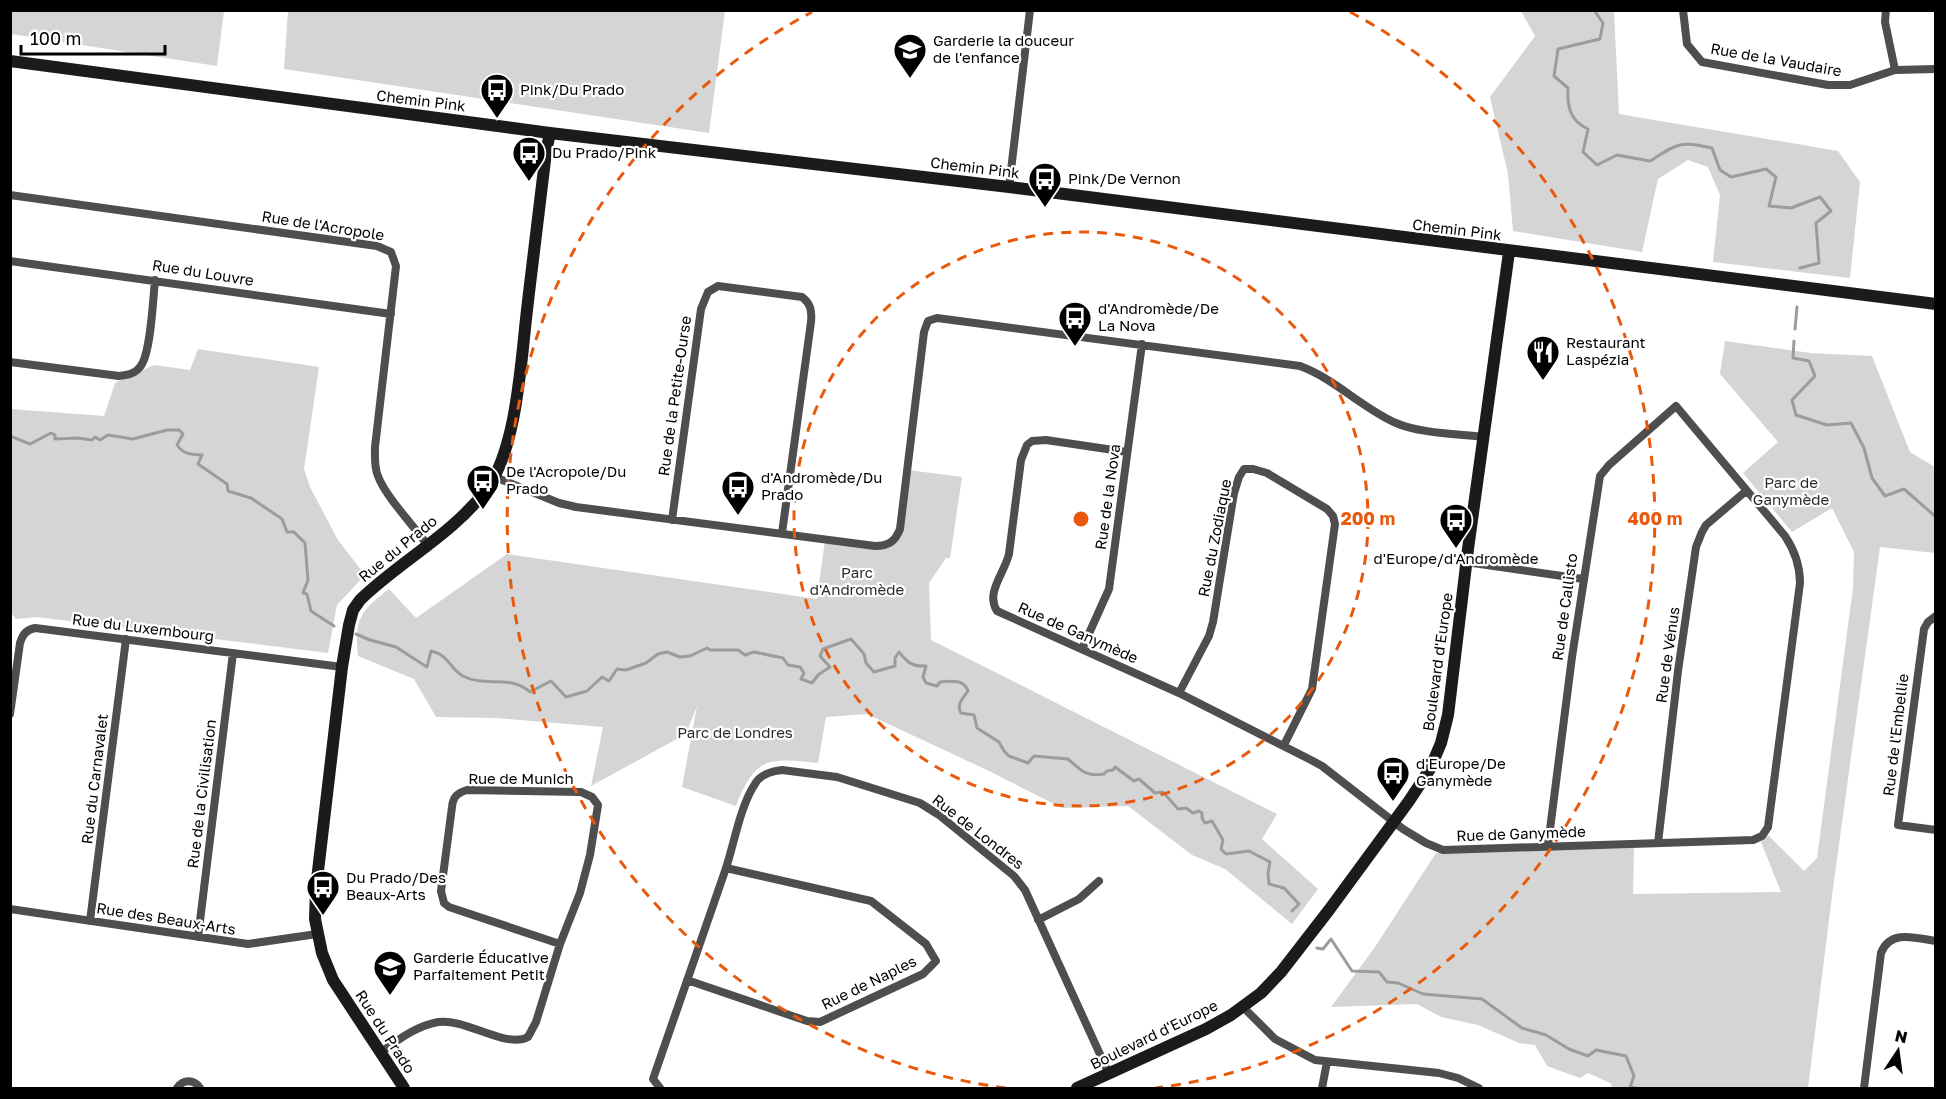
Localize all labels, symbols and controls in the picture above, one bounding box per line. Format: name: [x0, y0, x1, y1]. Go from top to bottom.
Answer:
scale bar: [21, 18, 165, 56]
text: 100 m: [30, 27, 81, 49]
place label: Garderie la douceur de l'enfance: [933, 31, 1074, 66]
school or university icon: Garderie la douceur de l'enfance: [892, 32, 928, 79]
street label: Rue de la Vaudaire: [1709, 39, 1843, 79]
bus stop icon: Pink/Du Prado: [479, 72, 515, 119]
place label: Pink/Du Prado: [520, 80, 624, 98]
street label: Chemin Pink: [375, 86, 467, 114]
bus stop icon: Du Prado/Pink: [511, 135, 547, 182]
place label: Du Prado/Pink: [552, 143, 657, 161]
street label: Chemin Pink: [929, 153, 1021, 181]
bus stop icon: Pink/De Vernon: [1027, 161, 1063, 208]
place label: Pink/De Vernon: [1068, 169, 1181, 187]
street label: Rue de l'Acropole: [261, 206, 386, 244]
street label: Chemin Pink: [1411, 215, 1503, 243]
street label: Rue du Louvre: [151, 255, 256, 289]
place label: d'Andromède/De La Nova: [1098, 299, 1219, 334]
bus stop icon: d'Andromède/De La Nova: [1057, 300, 1093, 347]
street label: Rue de la Petite-Ourse: [654, 314, 694, 477]
place label: Restaurant Laspézia: [1566, 333, 1646, 368]
restaurant icon: Restaurant Laspézia: [1525, 334, 1561, 381]
street label: Rue de la Nova: [1091, 443, 1123, 551]
place label: De l'Acropole/Du Prado: [506, 462, 626, 497]
bus stop icon: De l'Acropole/Du Prado: [465, 463, 501, 510]
place label: d'Andromède/Du Prado: [761, 468, 882, 503]
bus stop icon: d'Andromède/Du Prado: [720, 469, 756, 516]
park label: Parc de Ganymède: [1753, 473, 1829, 508]
street label: Rue du Zodiaque: [1194, 477, 1234, 598]
bus stop icon: d'Europe/d'Andromède: [1438, 502, 1474, 549]
text: 200 m: [1341, 507, 1395, 529]
text: 400 m: [1628, 507, 1682, 529]
centre of rings: [1071, 509, 1091, 529]
street label: Rue du Prado: [355, 511, 440, 585]
place label: d'Europe/d'Andromède: [1373, 549, 1539, 567]
street label: Rue de Callisto: [1548, 552, 1580, 662]
park label: Parc d'Andromède: [810, 563, 905, 598]
street label: Boulevard d'Europe: [1418, 591, 1456, 732]
street label: Rue de Ganymède: [1016, 598, 1141, 667]
street label: Rue de Vénus: [1651, 605, 1683, 704]
street label: Rue du Luxembourg: [71, 609, 215, 645]
street label: Rue de l'Embellie: [1879, 672, 1911, 797]
street label: Rue du Carnavalet: [77, 713, 111, 845]
street label: Rue de la Civilisation: [183, 718, 219, 869]
park label: Parc de Londres: [677, 723, 793, 741]
place label: d'Europe/De Ganymède: [1416, 754, 1506, 789]
bus stop icon: d'Europe/De Ganymède: [1375, 755, 1411, 802]
street label: Rue de Munich: [468, 769, 574, 787]
street label: Rue de Londres: [929, 790, 1028, 873]
street label: Rue de Ganymède: [1456, 822, 1586, 844]
place label: Du Prado/Des Beaux-Arts: [346, 868, 446, 903]
bus stop icon: Du Prado/Des Beaux-Arts: [305, 869, 341, 916]
street label: Rue des Beaux-Arts: [95, 898, 237, 938]
place label: Garderie Éducative Parfaitement Petit: [413, 948, 549, 983]
school or university icon: Garderie Éducative Parfaitement Petit: [372, 949, 408, 996]
street label: Rue de Naples: [818, 951, 919, 1013]
street label: Rue du Prado: [352, 986, 419, 1076]
street label: Boulevard d'Europe: [1087, 995, 1221, 1073]
north arrow: [1868, 1021, 1928, 1081]
text: N: [1893, 1025, 1910, 1047]

